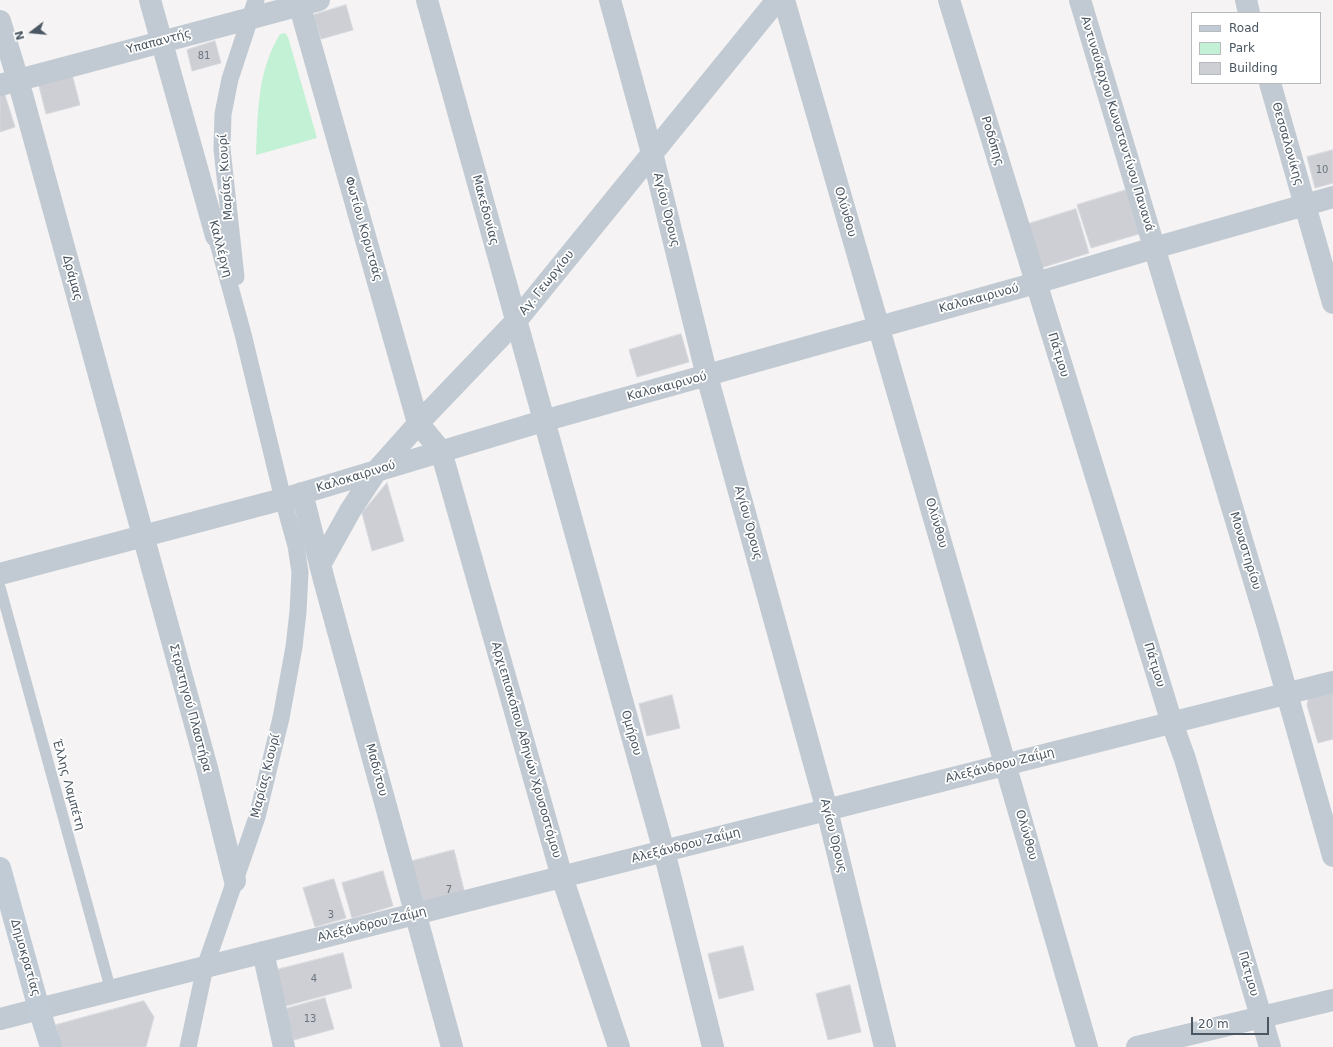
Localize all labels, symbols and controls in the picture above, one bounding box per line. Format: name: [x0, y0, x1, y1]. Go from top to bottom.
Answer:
north arrow: [12, 12, 52, 52]
legend: [1191, 12, 1321, 84]
street label: Αντιναύαρχου Κωνσταντίνου Πανανά: [1077, 14, 1157, 234]
text: Road: [1229, 21, 1259, 35]
street label: Υπαπαντής: [125, 26, 193, 58]
text: N: [12, 29, 28, 42]
text: Park: [1229, 41, 1255, 55]
house number: 81: [198, 50, 210, 62]
text: Building: [1229, 61, 1278, 75]
street label: Θεσσαλονίκης: [1268, 101, 1306, 187]
street label: Ροδόπης: [978, 114, 1006, 168]
street label: Μαρίας Κιουρί: [216, 133, 236, 221]
house number: 10: [1316, 164, 1328, 176]
street label: Αγίου Όρους: [650, 171, 682, 249]
street label: Μακεδονίας: [469, 173, 501, 247]
street label: Φωτίου Κορυτσάς: [341, 175, 385, 283]
street label: Ολύνθου: [831, 185, 859, 239]
street label: Καλλέργη: [205, 219, 235, 279]
street label: Αγ. Γεωργίου: [516, 248, 578, 318]
street label: Δράμας: [59, 254, 85, 302]
street label: Καλοκαιρινού: [938, 281, 1020, 317]
street label: Πάτμου: [1044, 331, 1072, 379]
street label: Καλοκαιρινού: [626, 369, 708, 405]
street label: Καλοκαιρινού: [315, 458, 397, 496]
street label: Αγίου Όρους: [731, 484, 765, 562]
street label: Ολύνθου: [922, 496, 950, 550]
street label: Μοναστηρίου: [1226, 510, 1264, 592]
street label: Αρχιεπισκόπου Αθηνών Χρυσοστόμου: [488, 640, 564, 860]
street label: Πάτμου: [1140, 641, 1168, 689]
street label: Στρατηγού Πλαστήρα: [166, 642, 214, 774]
street label: Ομήρου: [618, 709, 644, 757]
street label: Μαρίας Κιουρί: [249, 732, 283, 820]
street label: Έλλης Λαμπέτη: [49, 738, 87, 832]
street label: Μαδύτου: [362, 742, 390, 798]
street label: Αλεξάνδρου Ζαΐμη: [944, 746, 1056, 786]
street label: Αγίου Όρους: [817, 797, 849, 875]
street label: Ολύνθου: [1012, 808, 1040, 862]
street label: Αλεξάνδρου Ζαΐμη: [630, 826, 742, 866]
house number: 7: [446, 884, 452, 896]
street label: Αλεξάνδρου Ζαΐμη: [316, 905, 428, 945]
house number: 3: [328, 909, 334, 921]
street label: Δημοκρατίας: [7, 918, 43, 998]
street label: Πάτμου: [1235, 950, 1261, 998]
house number: 4: [311, 973, 317, 985]
scale bar: [1193, 1009, 1271, 1035]
house number: 13: [304, 1013, 316, 1025]
text: 20 m: [1198, 1017, 1229, 1031]

